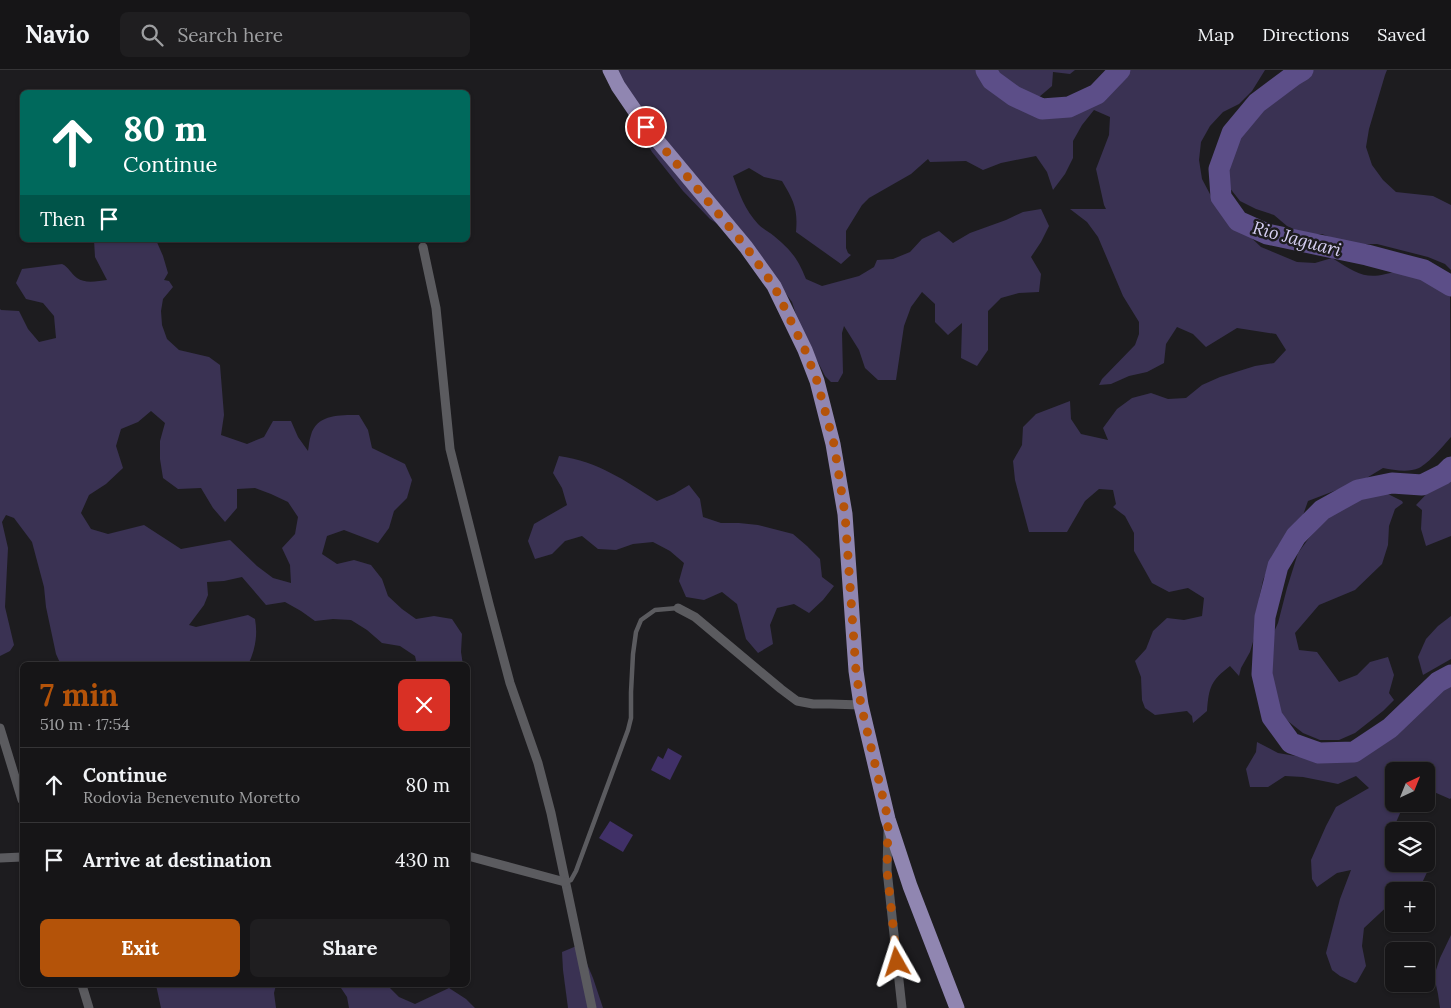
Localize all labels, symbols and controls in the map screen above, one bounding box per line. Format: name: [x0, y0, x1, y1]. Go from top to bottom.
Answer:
search box: [120, 12, 470, 57]
text: Navio: [25, 19, 90, 50]
icon: search: [138, 21, 166, 49]
text: Search here: [178, 23, 283, 47]
text: Map: [1198, 23, 1234, 46]
text: Directions: [1262, 23, 1349, 46]
text: Saved: [1377, 23, 1426, 46]
text: 80 m: [123, 106, 207, 151]
pin: [625, 106, 667, 148]
icon: ahead: [40, 110, 105, 175]
icon: arrive: [632, 113, 660, 141]
text: Continue: [123, 150, 218, 178]
icon: arrive: [95, 205, 123, 233]
text: Then: [40, 207, 85, 231]
water label: Rio Jaguari: [1250, 216, 1344, 261]
text: 7 min: [40, 676, 119, 714]
button: close: [398, 679, 450, 731]
text: 510 m · 17:54: [40, 714, 130, 734]
north arrow: [1385, 762, 1435, 812]
map controls: [1385, 762, 1435, 992]
text: Continue: [83, 763, 167, 787]
icon: ahead: [40, 771, 68, 799]
text: 80 m: [406, 773, 450, 797]
text: Rodovia Benevenuto Moretto: [83, 787, 300, 807]
button: layers: [1385, 822, 1435, 872]
icon: arrive: [40, 846, 68, 874]
text: Arrive at destination: [83, 848, 272, 872]
text: 430 m: [395, 848, 450, 872]
button: +: [1385, 882, 1435, 932]
button: Exit: [40, 919, 240, 977]
button: Share: [250, 919, 450, 977]
position arrow: [870, 935, 922, 987]
button: −: [1385, 942, 1435, 992]

